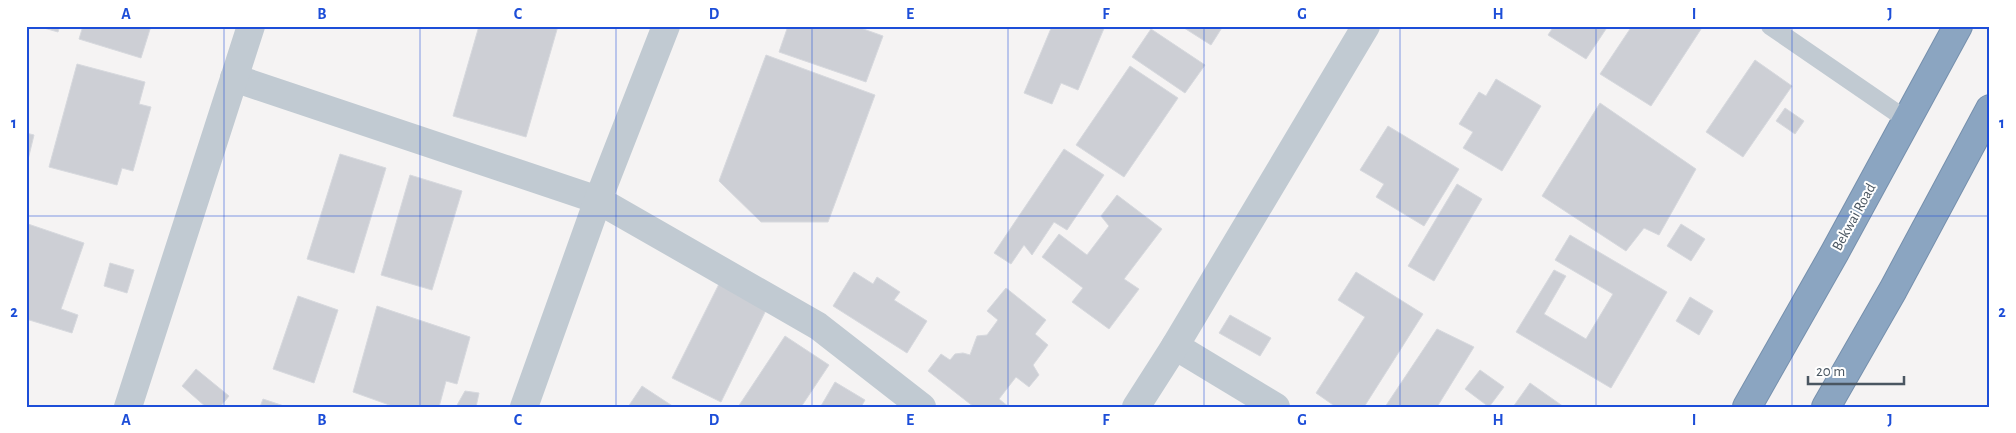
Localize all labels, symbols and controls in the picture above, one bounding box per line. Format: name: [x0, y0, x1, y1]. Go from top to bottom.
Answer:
text: A: [121, 6, 131, 22]
text: B: [317, 6, 327, 22]
text: C: [514, 6, 523, 22]
text: D: [709, 6, 720, 22]
text: E: [906, 6, 914, 22]
text: F: [1102, 6, 1110, 22]
text: G: [1297, 6, 1307, 22]
text: H: [1492, 6, 1504, 22]
text: I: [1692, 6, 1696, 22]
text: J: [1887, 6, 1893, 22]
text: 1: [11, 115, 17, 131]
text: 1: [1999, 115, 2005, 131]
street label: Bekwai Road: [1829, 181, 1879, 253]
text: 2: [10, 304, 18, 320]
text: 2: [1998, 304, 2006, 320]
scale bar: [1808, 353, 1905, 385]
text: 20 m: [1816, 364, 1845, 379]
text: A: [121, 412, 131, 428]
text: B: [317, 412, 327, 428]
text: C: [514, 412, 523, 428]
text: D: [709, 412, 720, 428]
text: E: [906, 412, 914, 428]
text: F: [1102, 412, 1110, 428]
text: G: [1297, 412, 1307, 428]
text: H: [1492, 412, 1504, 428]
text: I: [1692, 412, 1696, 428]
text: J: [1887, 412, 1893, 428]

